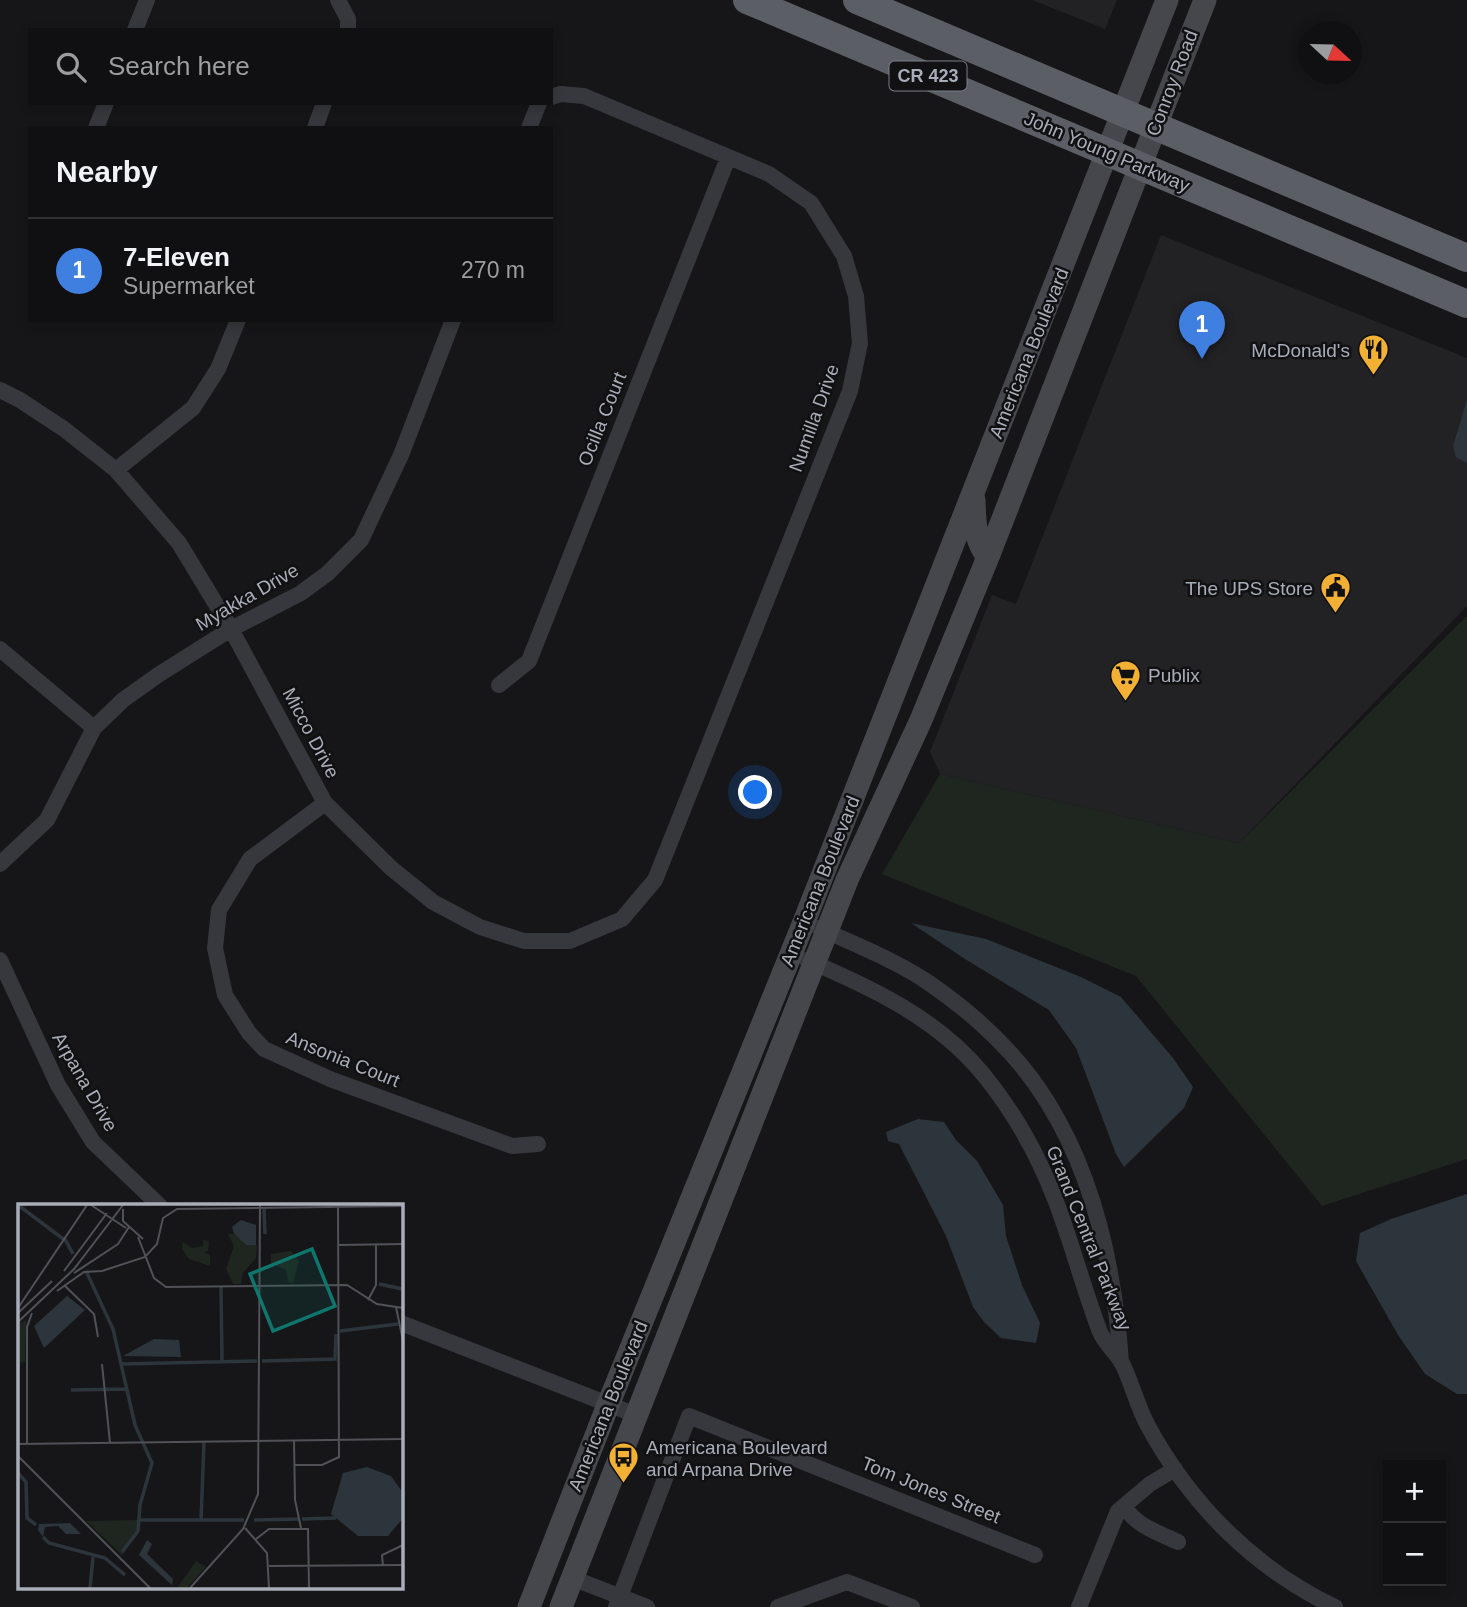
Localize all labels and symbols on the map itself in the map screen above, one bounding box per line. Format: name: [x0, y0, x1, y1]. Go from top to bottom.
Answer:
north arrow: [1299, 21, 1362, 84]
street label: Conroy Road: [1142, 27, 1202, 139]
road number: CR 423: [890, 62, 967, 90]
street label: John Young Parkway: [1021, 108, 1193, 197]
street label: Americana Boulevard: [985, 265, 1073, 441]
pin: 1: [1179, 301, 1225, 359]
restaurant icon: McDonald's: [1356, 333, 1390, 377]
place label: McDonald's: [1251, 340, 1350, 361]
street label: Numilla Drive: [785, 361, 843, 475]
street label: Ocilla Court: [574, 368, 631, 469]
street label: Myakka Drive: [192, 559, 302, 635]
public building icon: The UPS Store: [1319, 571, 1353, 615]
place label: The UPS Store: [1185, 578, 1313, 599]
supermarket icon: Publix: [1108, 658, 1142, 702]
place label: Publix: [1148, 665, 1200, 686]
street label: Micco Drive: [278, 684, 344, 782]
your location: [738, 775, 772, 809]
street label: Americana Boulevard: [776, 793, 864, 969]
street label: Ansonia Court: [283, 1027, 403, 1092]
street label: Arpana Drive: [48, 1029, 122, 1135]
street label: Grand Central Parkway: [1042, 1143, 1136, 1334]
inset map: [18, 1204, 402, 1590]
street label: Americana Boulevard: [564, 1318, 652, 1494]
place label: Americana Boulevard and Arpana Drive: [646, 1437, 828, 1480]
bus stop icon: Americana Boulevard and Arpana Drive: [606, 1441, 640, 1485]
street label: Tom Jones Street: [859, 1453, 1004, 1528]

